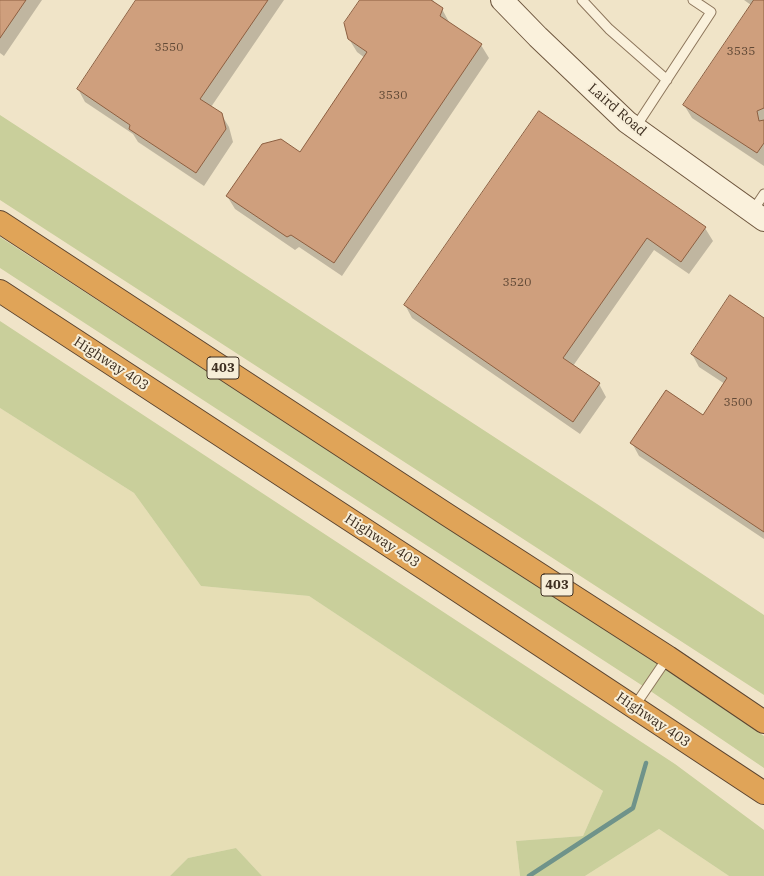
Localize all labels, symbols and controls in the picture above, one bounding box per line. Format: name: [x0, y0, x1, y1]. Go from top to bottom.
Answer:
house number: 3550: [155, 41, 183, 55]
house number: 3535: [727, 45, 755, 59]
street label: Laird Road: [584, 80, 650, 140]
house number: 3530: [379, 89, 407, 103]
house number: 3520: [503, 276, 531, 290]
street label: Highway 403: [70, 334, 152, 394]
road number: 403: [207, 357, 239, 379]
house number: 3500: [724, 396, 752, 410]
street label: Highway 403: [341, 511, 423, 571]
road number: 403: [541, 574, 573, 596]
street label: Highway 403: [613, 689, 693, 751]

